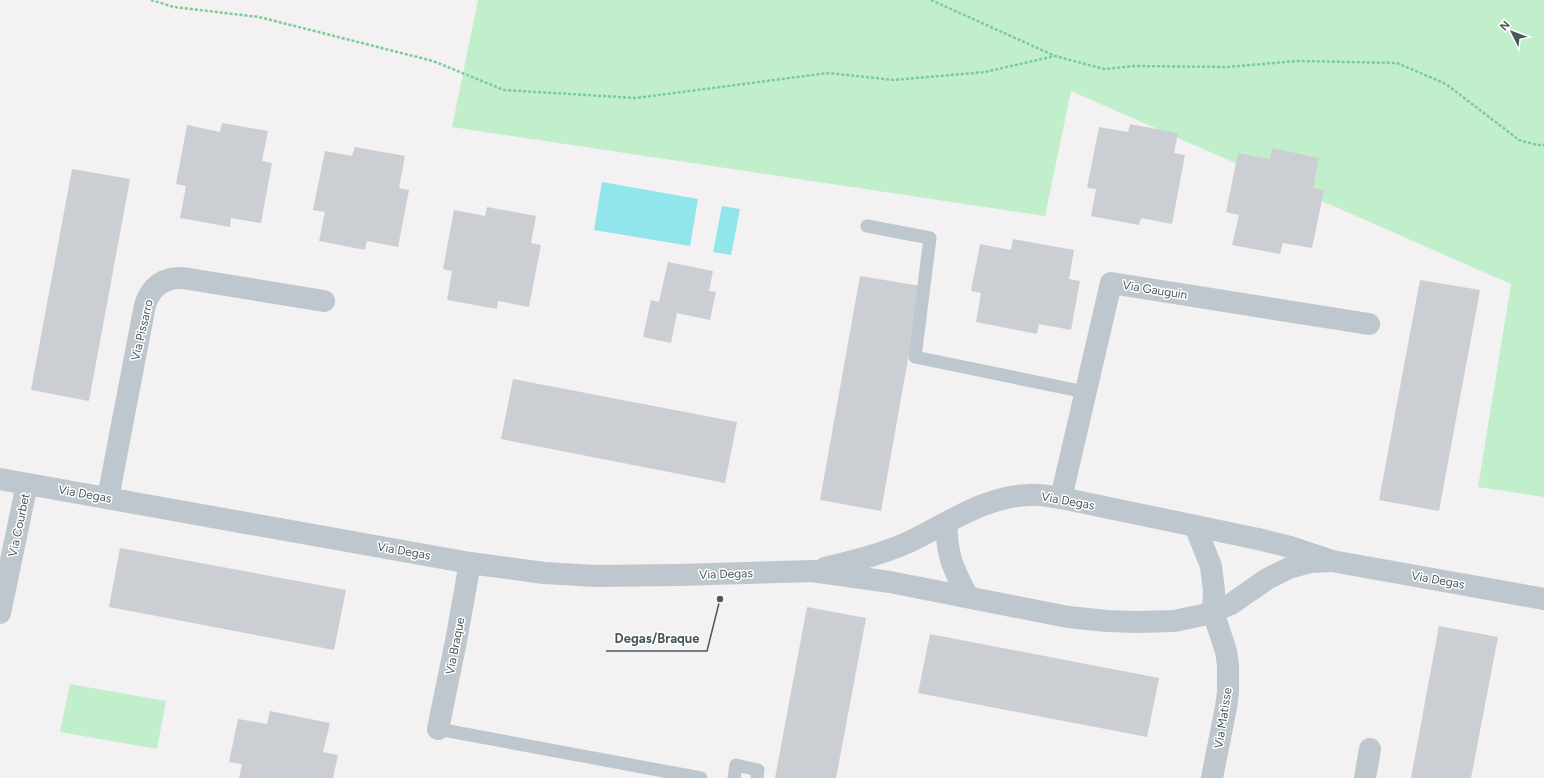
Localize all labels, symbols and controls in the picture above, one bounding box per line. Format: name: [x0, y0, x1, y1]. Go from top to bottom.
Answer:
north arrow: [1492, 12, 1532, 52]
text: N: [1497, 18, 1513, 33]
street label: Via Gauguin: [1122, 278, 1189, 302]
street label: Via Pissarro: [128, 298, 156, 362]
street label: Via Degas: [57, 482, 113, 506]
street label: Via Degas: [1040, 489, 1096, 513]
street label: Via Courbet: [5, 491, 33, 558]
street label: Via Degas: [376, 539, 432, 563]
street label: Via Degas: [699, 566, 754, 582]
street label: Via Degas: [1410, 568, 1466, 592]
street label: Via Braque: [443, 616, 467, 676]
callout: Degas/Braque: [606, 626, 707, 651]
text: Degas/Braque: [615, 631, 699, 646]
street label: Via Matisse: [1211, 686, 1235, 749]

